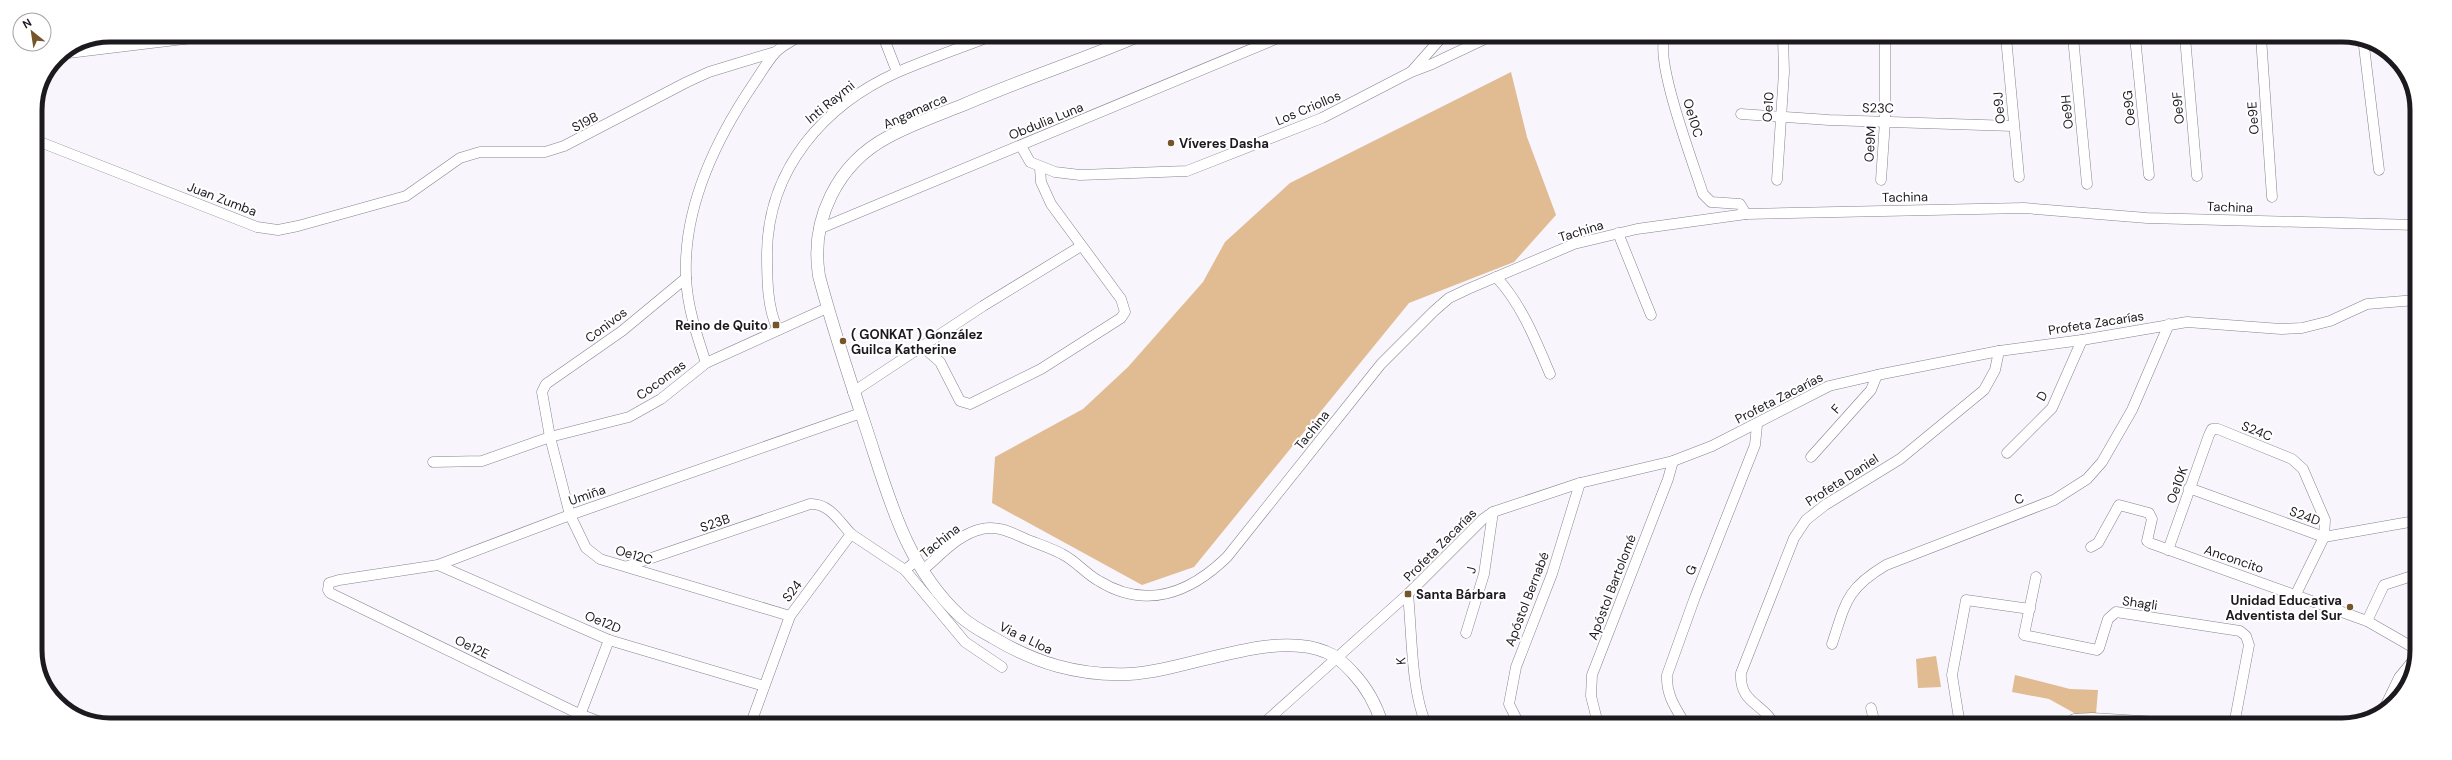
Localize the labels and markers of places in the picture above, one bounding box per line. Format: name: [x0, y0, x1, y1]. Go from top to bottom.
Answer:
place label: Víveres Dasha: [1179, 135, 1269, 152]
marker: Víveres Dasha: [1166, 138, 1176, 148]
place label: Reino de Quito: [675, 317, 768, 334]
marker: Reino de Quito: [771, 320, 781, 330]
place label: ( GONKAT ) González Guilca Katherine: [851, 326, 983, 358]
marker: ( GONKAT ) González Guilca Katherine: [838, 336, 848, 346]
place label: Santa Bárbara: [1416, 586, 1506, 603]
marker: Santa Bárbara: [1403, 589, 1413, 599]
place label: Unidad Educativa Adventista del Sur: [2225, 592, 2343, 624]
marker: Unidad Educativa Adventista del Sur: [2345, 602, 2355, 612]

